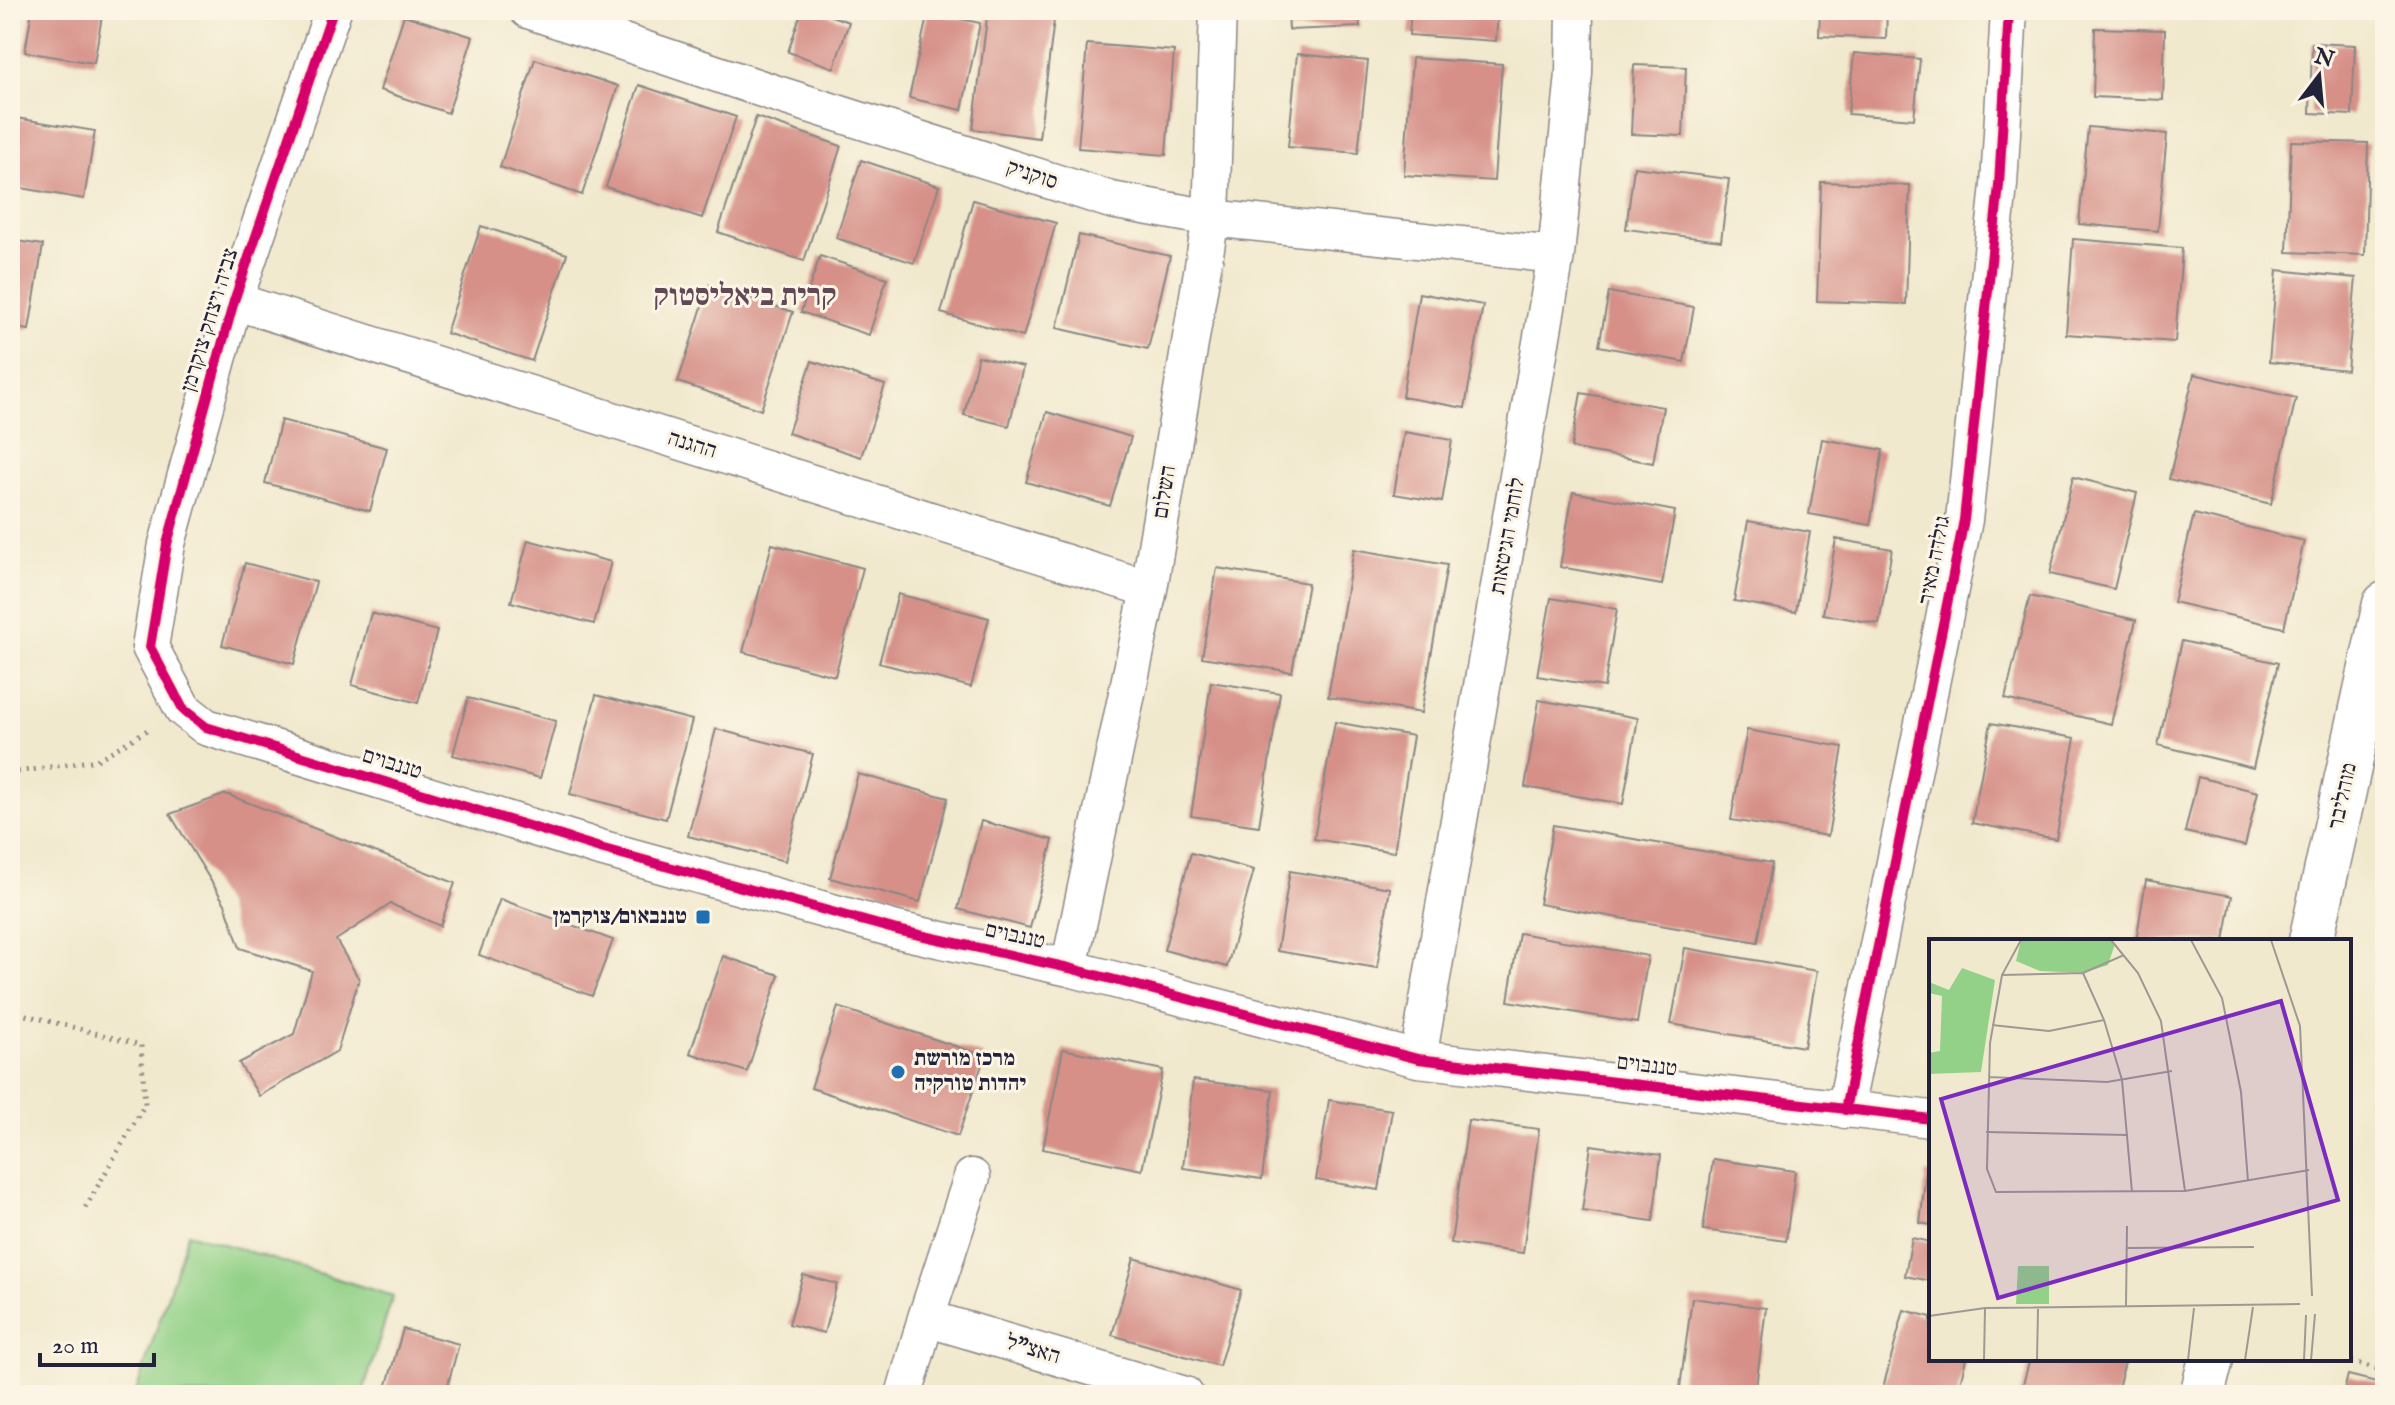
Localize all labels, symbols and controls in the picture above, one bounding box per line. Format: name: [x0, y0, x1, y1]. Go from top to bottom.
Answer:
north arrow: [2279, 36, 2359, 116]
text: N: [2310, 42, 2337, 75]
street label: סוקניק: [1003, 154, 1061, 196]
street label: צביה ויצחק צוקרמן: [175, 245, 245, 395]
district label: קרית ביאליסטוק: [653, 278, 837, 316]
street label: ההגנה: [664, 424, 720, 466]
street label: השלום: [1147, 463, 1183, 521]
street label: לוחמי הגיטאות: [1484, 475, 1532, 597]
street label: גולדה מאיר: [1913, 513, 1957, 607]
street label: טננבוים: [359, 742, 425, 786]
street label: מוהליבר: [2322, 760, 2364, 832]
place label: טננבאום/צוקרמן: [553, 903, 687, 931]
marker: טננבאום/צוקרמן: [694, 908, 712, 926]
street label: טננבוים: [982, 916, 1048, 956]
inset map: [1929, 939, 2351, 1361]
place label: מרכז מורשת יהדות טורקיה: [914, 1045, 1026, 1098]
street label: טננבוים: [1615, 1048, 1679, 1084]
marker: מרכז מורשת יהדות טורקיה: [889, 1063, 907, 1081]
scale bar: [40, 1317, 154, 1367]
street label: האצ"ל: [1002, 1329, 1064, 1371]
text: 20 m: [52, 1331, 99, 1362]

